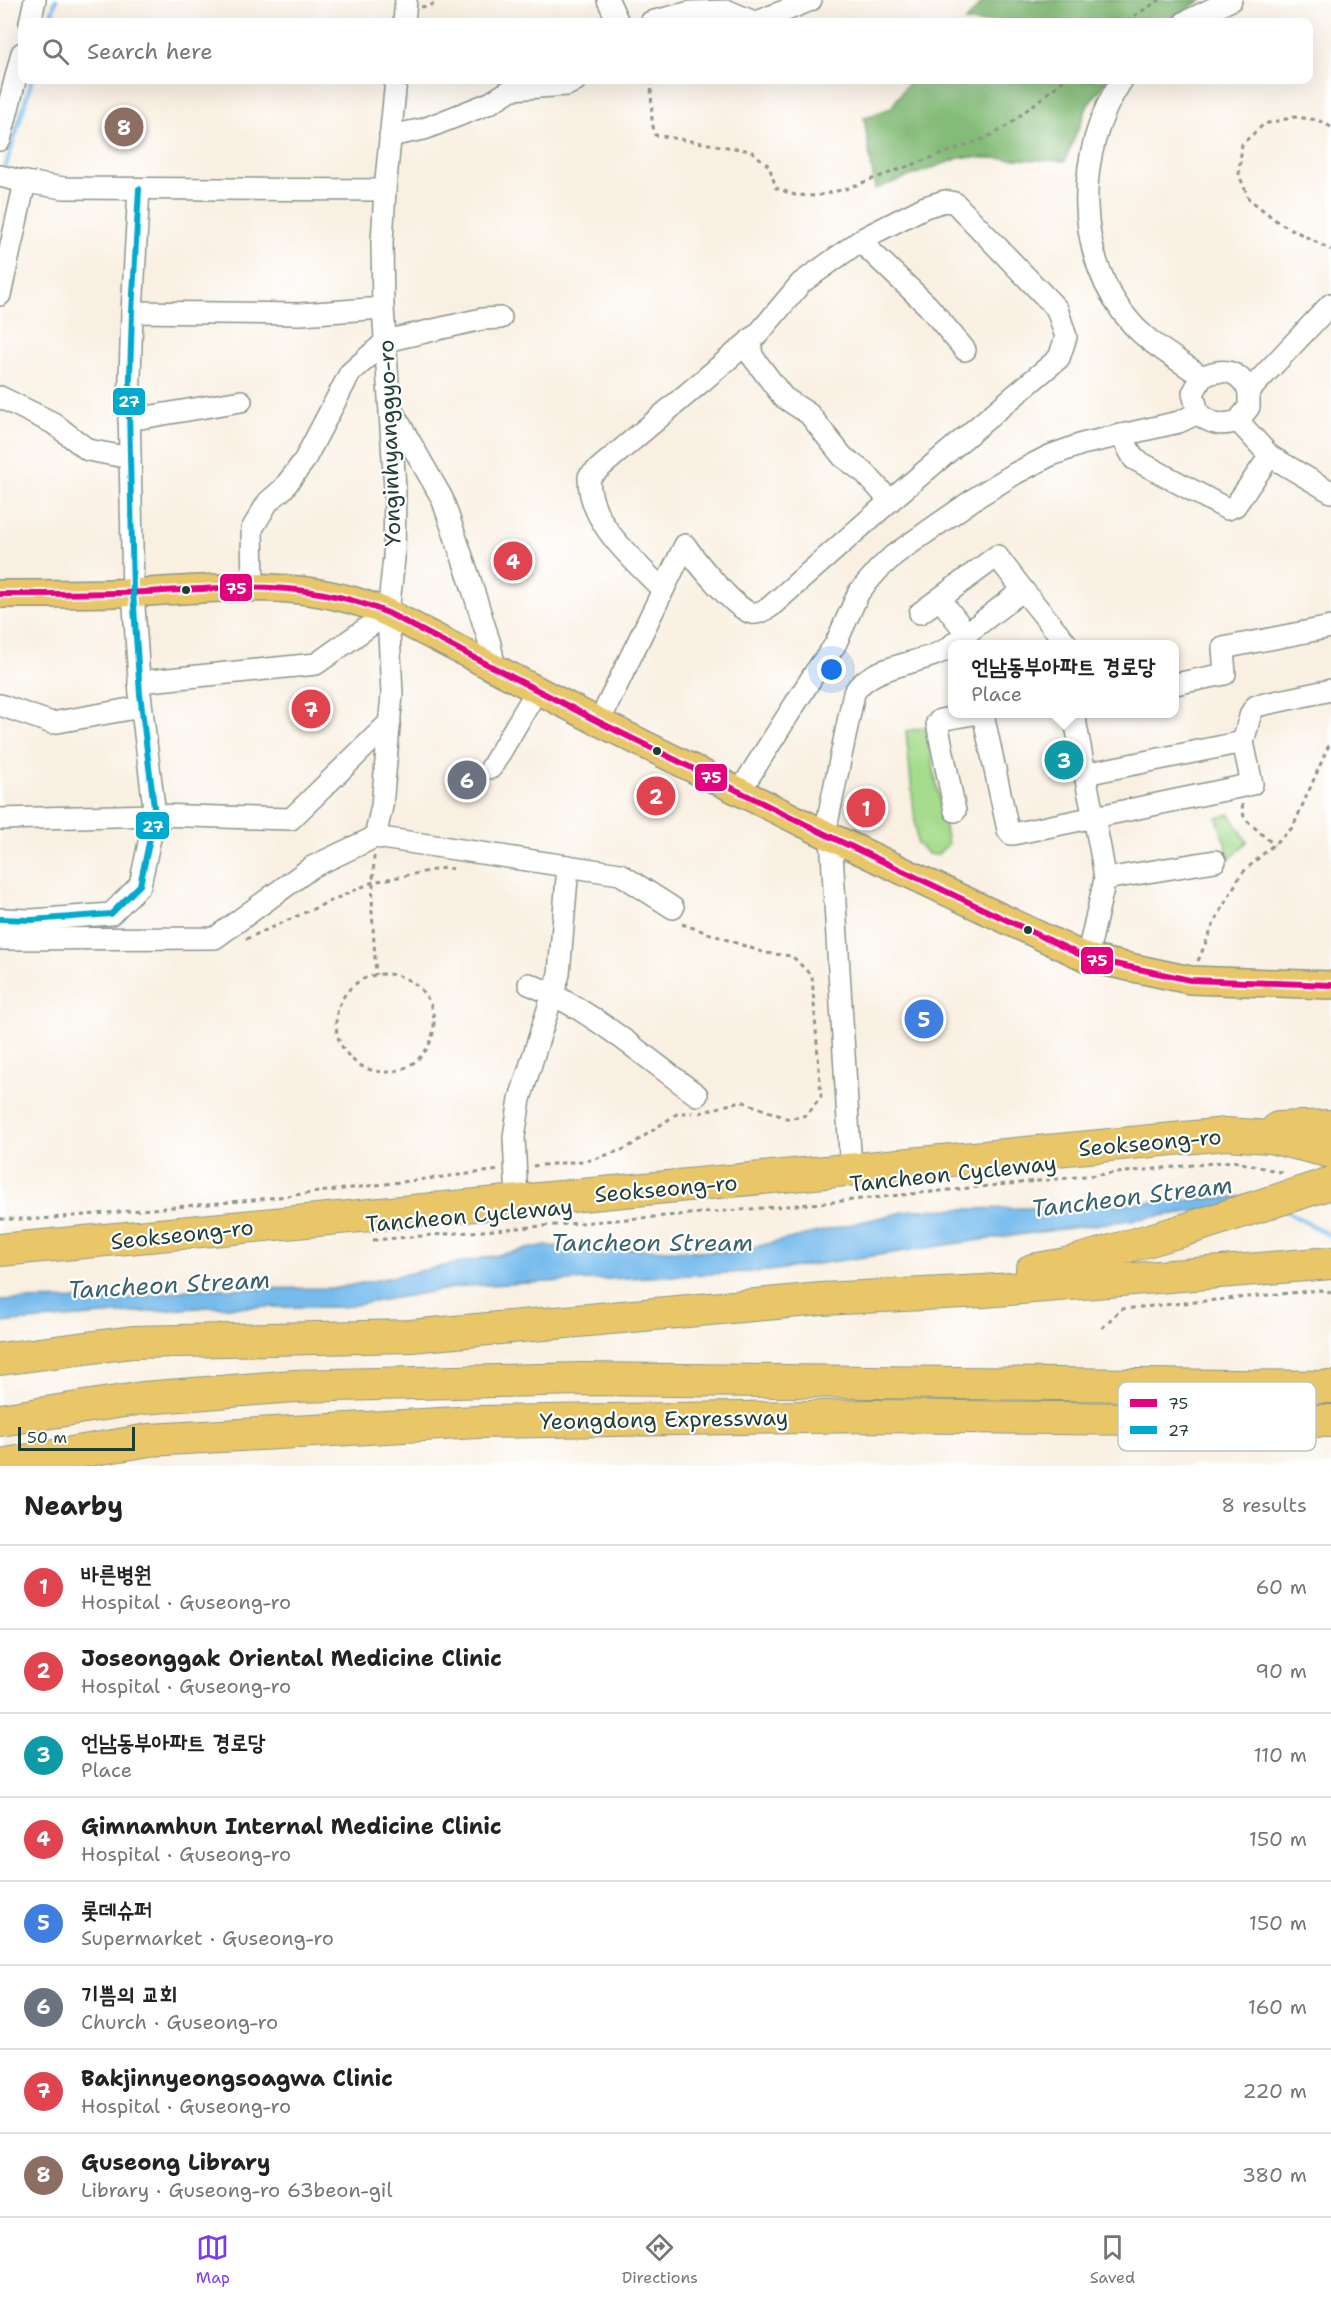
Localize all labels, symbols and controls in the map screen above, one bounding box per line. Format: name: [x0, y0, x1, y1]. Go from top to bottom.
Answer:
search box: [18, 18, 1313, 84]
icon: search: [39, 35, 72, 68]
text: Search here: [87, 37, 213, 66]
pin: 8: [104, 104, 144, 150]
street label: Yonginhyanggyo-ro: [371, 339, 408, 547]
line badge: 27: [112, 387, 146, 416]
text: 27: [118, 391, 140, 412]
pin: 4: [494, 538, 532, 584]
line badge: 75: [219, 573, 253, 602]
text: 75: [226, 578, 246, 599]
unlabelled marker: [180, 584, 192, 596]
popup: [948, 640, 1179, 718]
text: 언남동부아파트 경로당: [971, 652, 1156, 681]
your location: [817, 655, 846, 684]
text: Place: [971, 681, 1022, 707]
pin: 7: [292, 686, 330, 732]
pin: 3: [1044, 738, 1084, 783]
unlabelled marker: [651, 745, 663, 757]
pin: 6: [448, 758, 486, 802]
line badge: 75: [694, 763, 728, 792]
text: 75: [701, 767, 721, 788]
pin: 2: [636, 774, 676, 818]
pin: 1: [846, 786, 886, 830]
line badge: 27: [135, 811, 170, 840]
text: 27: [142, 816, 164, 837]
unlabelled marker: [1022, 924, 1034, 936]
line badge: 75: [1080, 946, 1114, 975]
text: 75: [1087, 950, 1107, 971]
pin: 5: [904, 996, 944, 1042]
street label: Seokseong-ro: [1077, 1122, 1223, 1163]
street label: Tancheon Cycleway: [848, 1148, 1058, 1199]
street label: Seokseong-ro: [593, 1168, 739, 1209]
water label: Tancheon Stream: [1029, 1169, 1235, 1225]
street label: Tancheon Cycleway: [364, 1192, 574, 1239]
street label: Seokseong-ro: [109, 1213, 255, 1256]
water label: Tancheon Stream: [551, 1227, 753, 1259]
water label: Tancheon Stream: [67, 1264, 271, 1306]
legend: [1118, 1382, 1316, 1451]
text: 75: [1168, 1393, 1188, 1414]
street label: Yeongdong Expressway: [539, 1403, 789, 1436]
text: 27: [1168, 1420, 1189, 1441]
scale bar: [18, 1424, 135, 1452]
text: 50 m: [27, 1427, 67, 1448]
text: Nearby: [24, 1488, 123, 1523]
text: 8 results: [1221, 1492, 1307, 1518]
text: 바른병원: [81, 1560, 152, 1589]
text: 1: [39, 1574, 48, 1600]
text: 60 m: [1255, 1574, 1307, 1600]
text: Hospital · Guseong-ro: [81, 1589, 291, 1615]
text: Joseonggak Oriental Medicine Clinic: [81, 1644, 502, 1673]
text: 2: [37, 1658, 51, 1684]
text: 90 m: [1255, 1658, 1307, 1684]
text: Hospital · Guseong-ro: [81, 1673, 291, 1699]
text: 언남동부아파트 경로당: [81, 1728, 266, 1757]
text: 3: [37, 1742, 51, 1768]
text: 110 m: [1253, 1742, 1307, 1768]
text: Place: [81, 1757, 132, 1783]
text: Gimnamhun Internal Medicine Clinic: [81, 1812, 502, 1841]
text: 4: [37, 1826, 51, 1852]
text: 150 m: [1249, 1826, 1307, 1852]
text: Hospital · Guseong-ro: [81, 1841, 291, 1867]
text: 롯데슈퍼: [81, 1896, 152, 1925]
text: 5: [37, 1910, 50, 1936]
text: 150 m: [1249, 1910, 1307, 1936]
text: Supermarket · Guseong-ro: [81, 1925, 334, 1951]
text: 기쁨의 교회: [81, 1980, 177, 2009]
text: 6: [37, 1994, 51, 2020]
text: 160 m: [1248, 1994, 1307, 2020]
text: Church · Guseong-ro: [81, 2009, 278, 2035]
text: Bakjinnyeongsoagwa Clinic: [81, 2064, 393, 2093]
text: 7: [37, 2078, 51, 2104]
text: 220 m: [1243, 2078, 1307, 2104]
text: Hospital · Guseong-ro: [81, 2093, 291, 2119]
text: Guseong Library: [81, 2148, 270, 2177]
text: 8: [37, 2162, 51, 2188]
text: 380 m: [1242, 2162, 1307, 2188]
text: Library · Guseong-ro 63beon-gil: [81, 2177, 392, 2203]
tab: Map: [196, 2231, 230, 2288]
tab: Directions: [622, 2231, 698, 2288]
tab: Saved: [1090, 2231, 1135, 2288]

